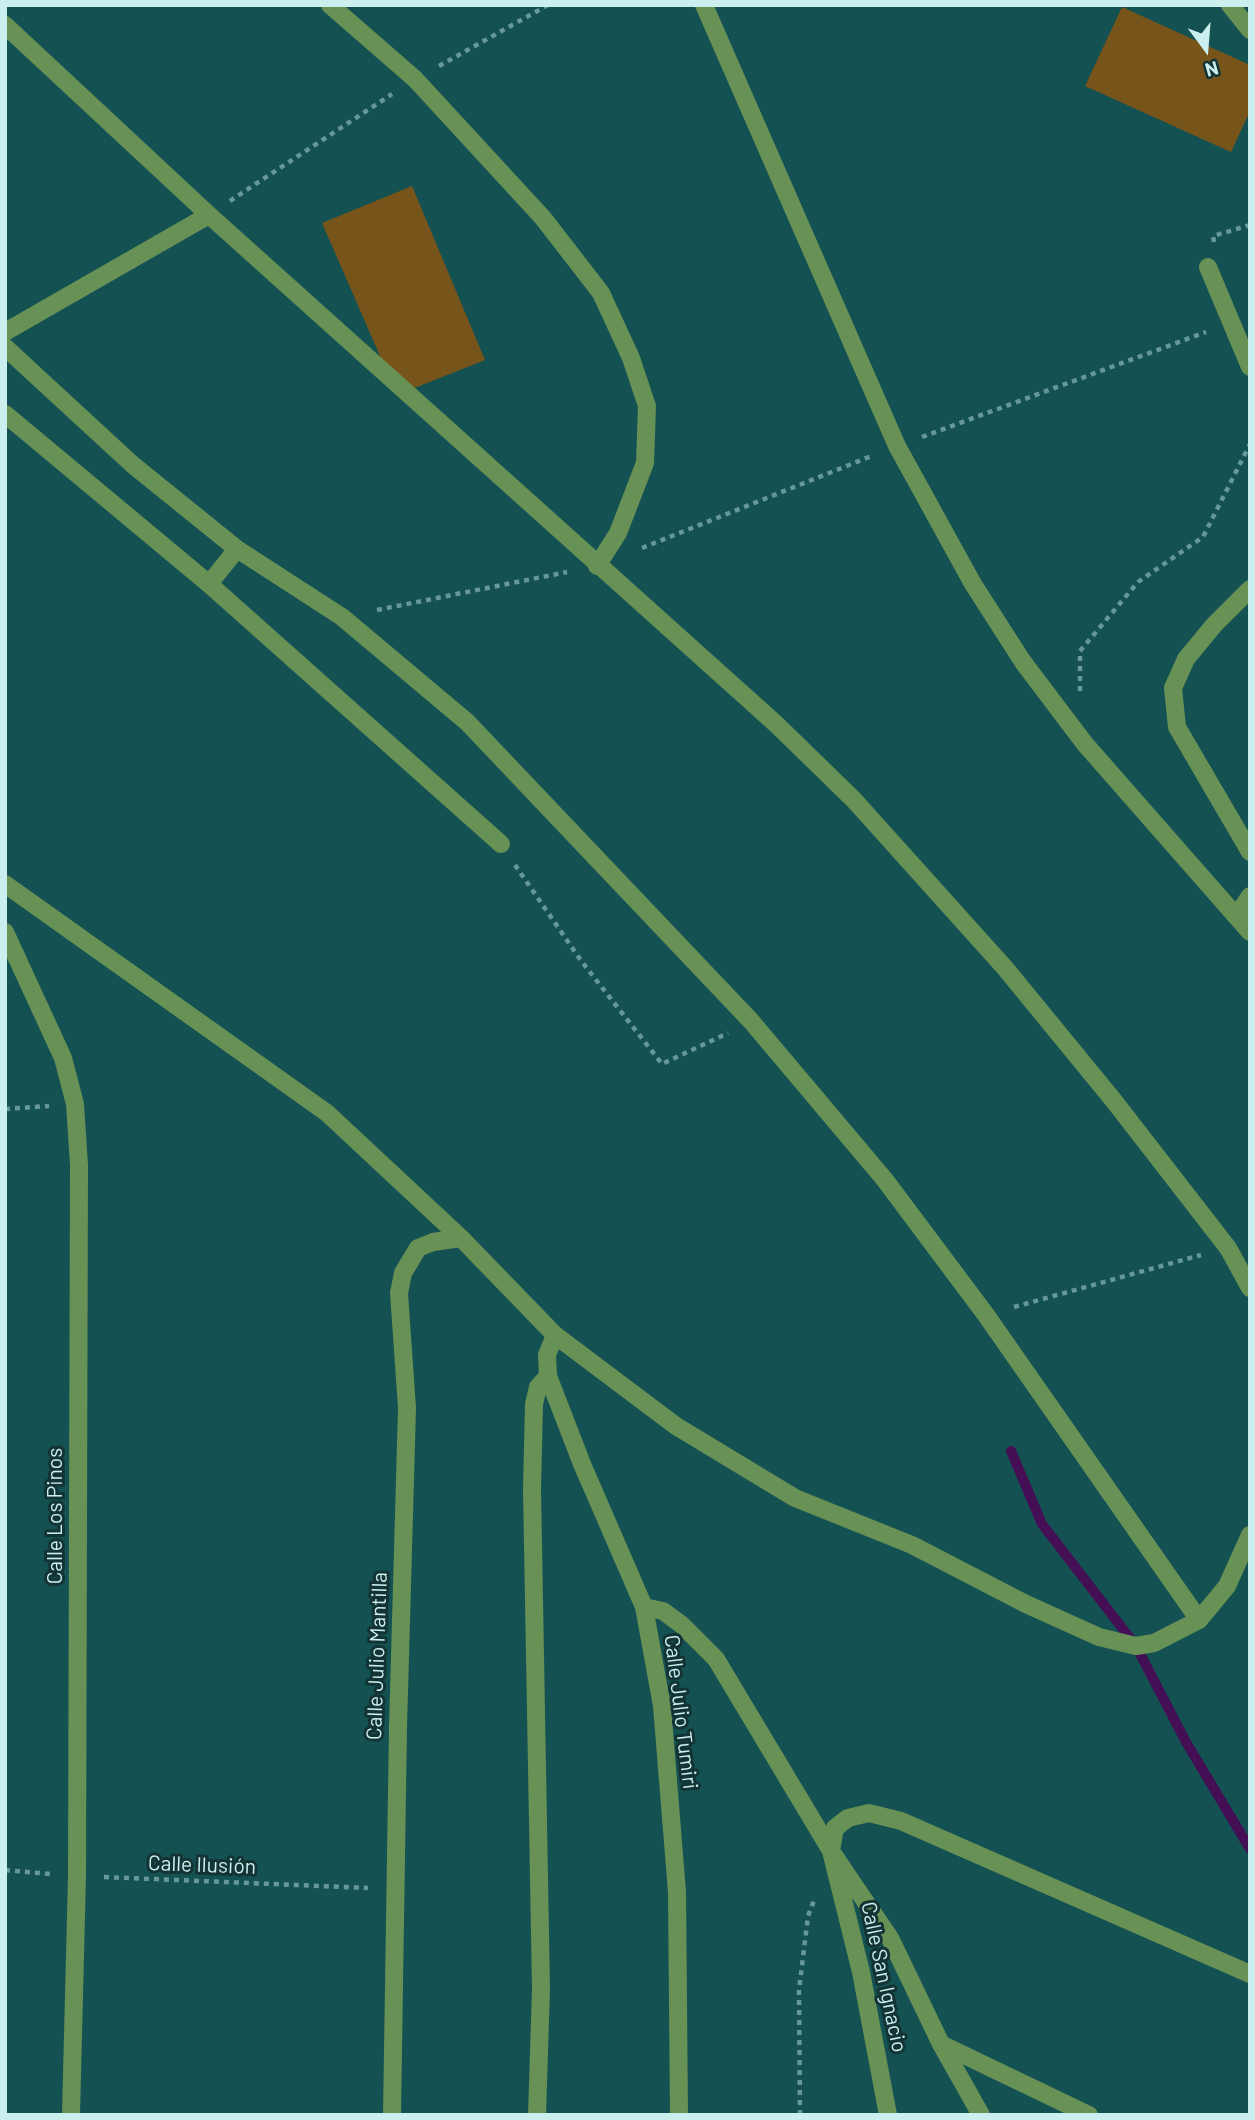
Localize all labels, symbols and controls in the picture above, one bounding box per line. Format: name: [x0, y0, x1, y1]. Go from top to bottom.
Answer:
north arrow: [1171, 14, 1241, 84]
text: N: [1203, 57, 1221, 82]
street label: Calle Los Pinos: [42, 1448, 68, 1584]
street label: Calle Julio Mantilla: [361, 1572, 393, 1740]
street label: Calle Julio Tumiri: [659, 1633, 703, 1791]
street label: Calle Ilusión: [148, 1851, 256, 1879]
street label: Calle San Ignacio: [856, 1899, 912, 2055]

